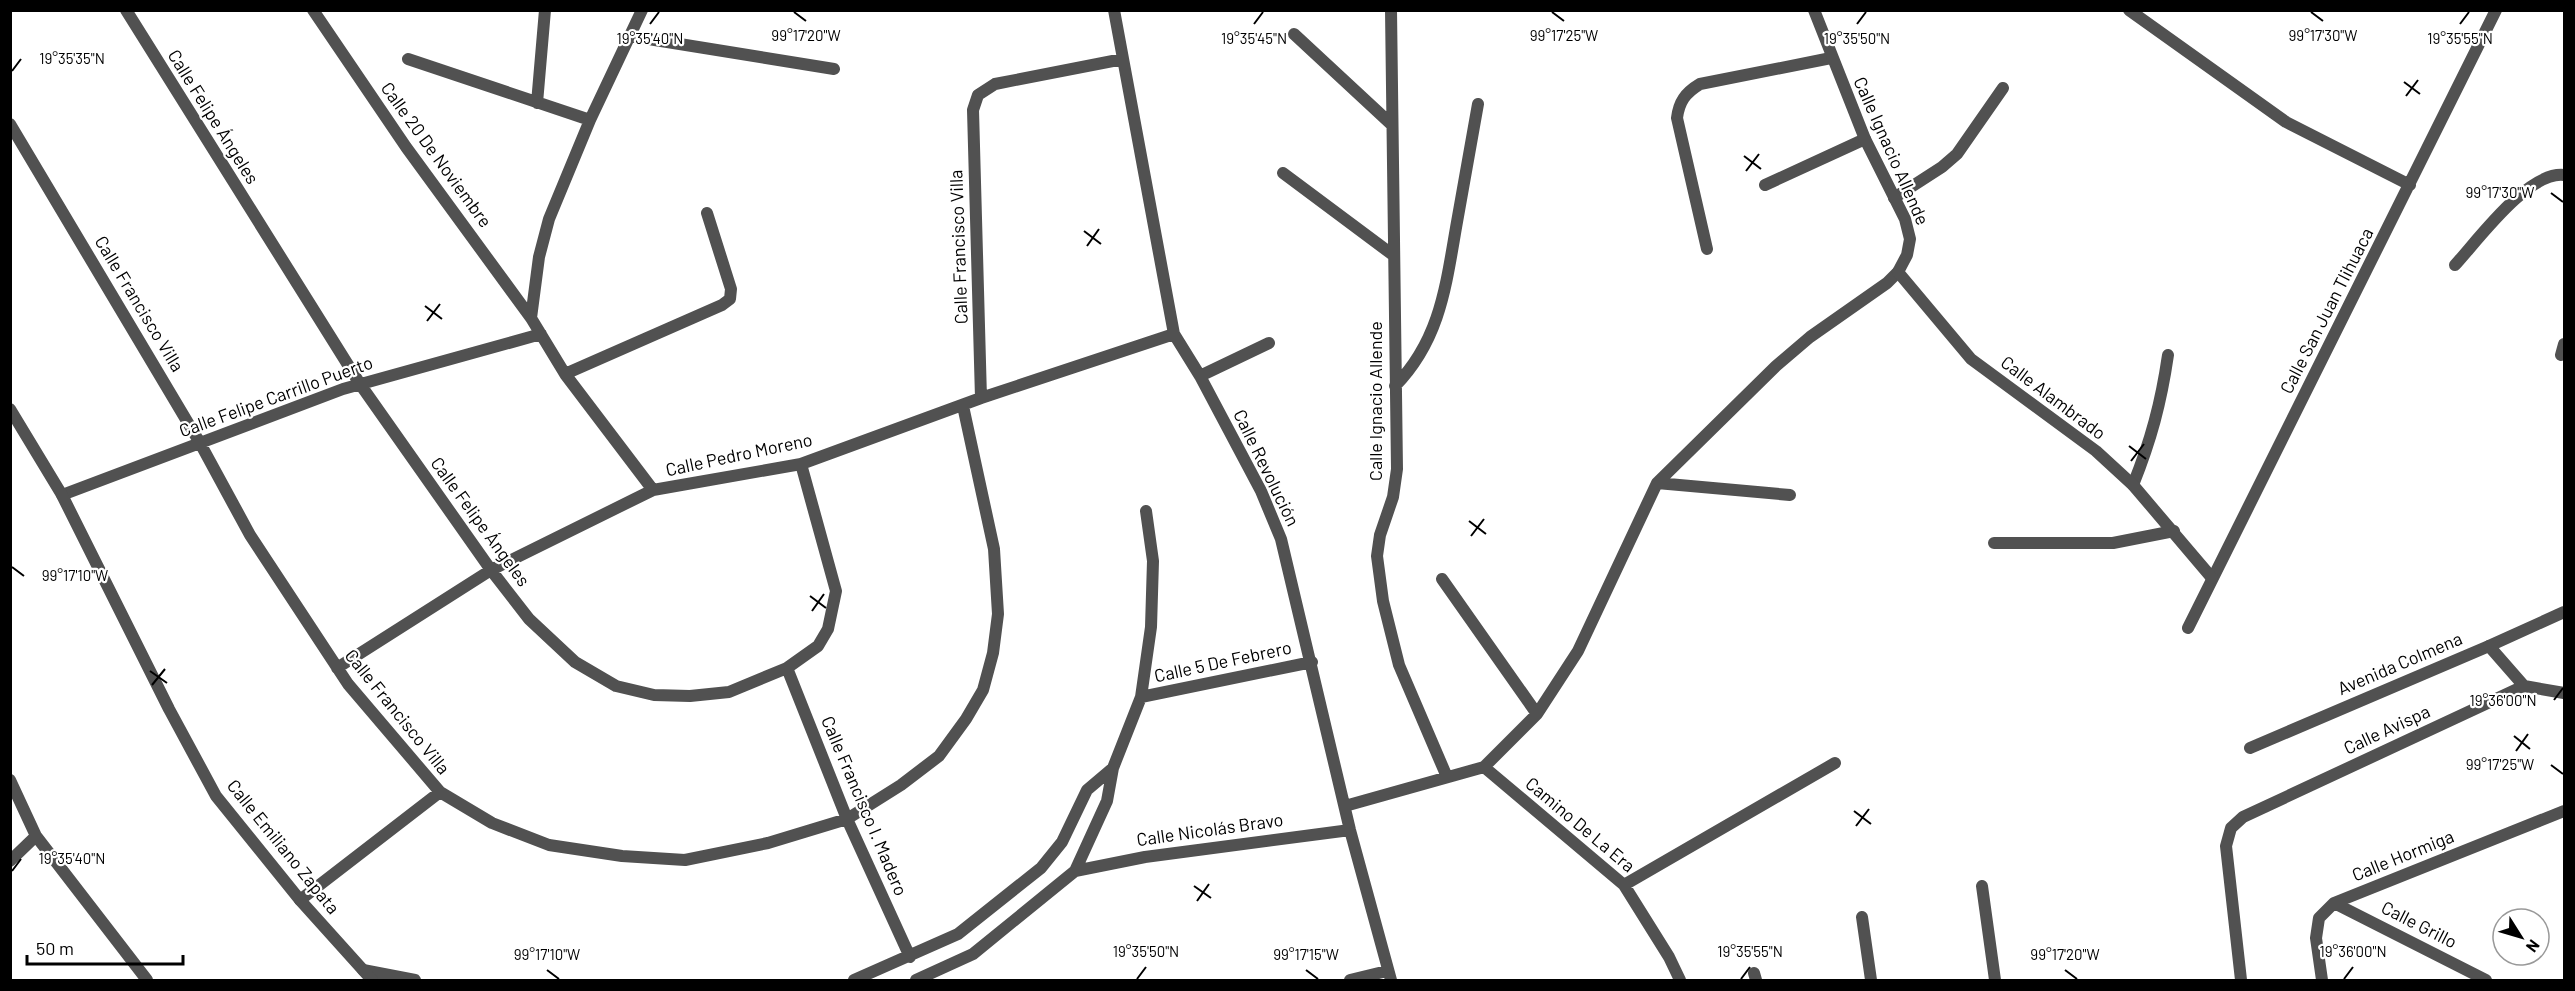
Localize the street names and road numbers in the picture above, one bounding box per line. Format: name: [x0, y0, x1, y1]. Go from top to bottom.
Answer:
street label: Calle Felipe Ángeles: [164, 45, 264, 188]
street label: Calle Ignacio Allende: [1849, 73, 1934, 228]
street label: Calle 20 De Noviembre: [377, 77, 497, 231]
street label: Calle Francisco Villa: [944, 169, 972, 325]
street label: Calle San Juan Tlihuaca: [2275, 224, 2377, 397]
street label: Calle Francisco Villa: [91, 231, 189, 375]
street label: Calle Ignacio Allende: [1364, 321, 1386, 481]
street label: Calle Felipe Carrillo Puerto: [176, 351, 375, 441]
street label: Calle Alambrado: [1997, 351, 2110, 444]
street label: Calle Revolución: [1229, 406, 1305, 529]
street label: Calle Pedro Moreno: [664, 428, 814, 480]
street label: Calle Felipe Ángeles: [427, 452, 535, 590]
street label: Avenida Colmena: [2334, 627, 2465, 699]
street label: Calle 5 De Febrero: [1152, 636, 1294, 686]
street label: Calle Francisco Villa: [341, 644, 455, 778]
street label: Calle Avispa: [2340, 700, 2433, 759]
street label: Calle Francisco I. Madero: [817, 712, 913, 899]
street label: Camino De La Era: [1521, 772, 1640, 877]
street label: Calle Emiliano Zapata: [223, 775, 345, 918]
street label: Calle Nicolás Bravo: [1135, 808, 1285, 850]
street label: Calle Hormiga: [2348, 825, 2457, 885]
street label: Calle Grillo: [2378, 896, 2461, 952]

